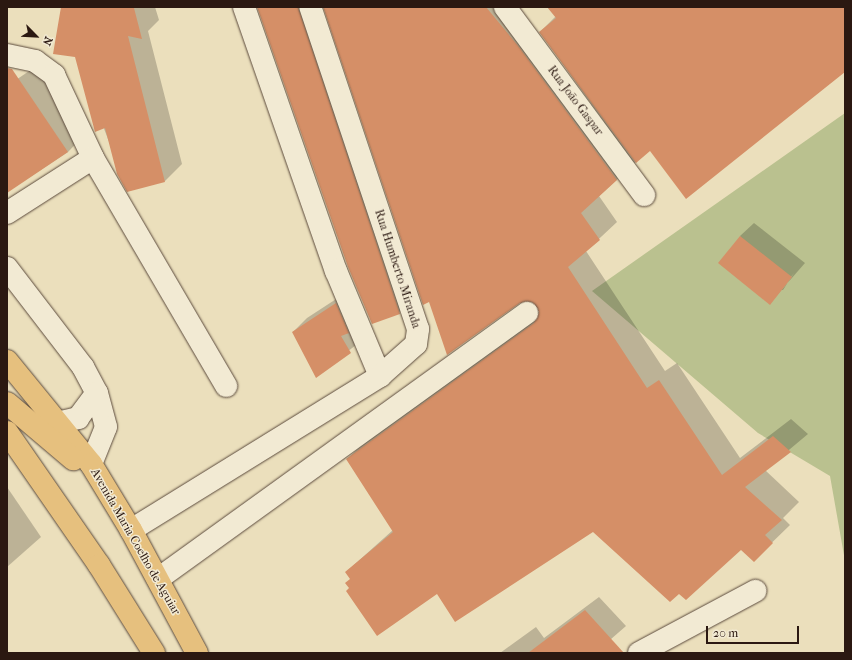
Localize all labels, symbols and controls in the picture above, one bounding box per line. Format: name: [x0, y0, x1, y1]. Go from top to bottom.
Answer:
north arrow: [16, 16, 56, 56]
text: N: [40, 35, 55, 48]
street label: Rua João Gaspar: [544, 63, 606, 139]
street label: Rua Humberto Miranda: [371, 208, 423, 330]
street label: Avenida Maria Coelho de Aguiar: [87, 466, 183, 618]
scale bar: [708, 618, 801, 644]
text: 20 m: [713, 626, 738, 640]

